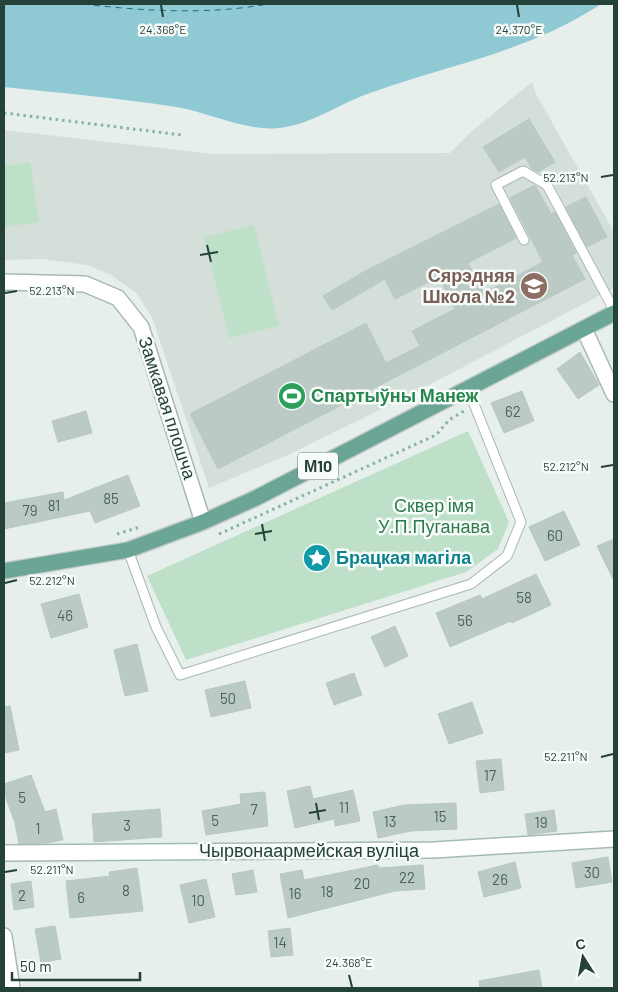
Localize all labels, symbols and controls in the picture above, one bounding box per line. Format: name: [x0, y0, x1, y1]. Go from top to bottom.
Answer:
text: 24.368°E: [140, 22, 186, 36]
text: 24.370°E: [496, 22, 542, 36]
text: 52.213°N: [543, 170, 589, 184]
place label: Сярэдняя Школа №2: [422, 264, 515, 307]
school or university icon: Сярэдняя Школа №2: [519, 271, 549, 301]
text: 52.213°N: [29, 283, 75, 297]
street label: Замкавая плошча: [135, 334, 202, 483]
sports icon: Спартыўны Манеж: [277, 381, 307, 411]
place label: Спартыўны Манеж: [311, 384, 479, 406]
house number: 62: [505, 402, 521, 420]
road number: М10: [298, 452, 338, 480]
text: 52.212°N: [543, 459, 589, 473]
house number: 85: [103, 489, 119, 507]
park label: Сквер імя У.П.Пуганава: [378, 494, 491, 537]
house number: 81: [48, 496, 60, 514]
house number: 79: [23, 501, 37, 519]
house number: 60: [547, 526, 563, 544]
place icon: Брацкая магіла: [302, 543, 332, 573]
place label: Брацкая магіла: [336, 546, 472, 568]
text: 52.212°N: [29, 573, 75, 587]
house number: 58: [516, 588, 532, 606]
house number: 46: [57, 606, 73, 624]
house number: 56: [457, 611, 473, 629]
house number: 50: [220, 689, 236, 707]
text: 52.211°N: [544, 749, 588, 763]
house number: 17: [484, 766, 496, 784]
house number: 5: [18, 788, 26, 806]
house number: 11: [339, 798, 349, 816]
house number: 7: [250, 800, 258, 818]
house number: 15: [434, 807, 446, 825]
house number: 5: [211, 811, 219, 829]
house number: 13: [384, 812, 396, 830]
house number: 19: [534, 813, 548, 831]
house number: 3: [123, 816, 131, 834]
house number: 1: [35, 819, 41, 837]
street label: Чырвонаармейская вуліца: [199, 839, 420, 861]
text: 52.211°N: [30, 862, 74, 876]
house number: 30: [584, 863, 600, 881]
house number: 22: [399, 868, 415, 886]
house number: 26: [492, 870, 508, 888]
house number: 20: [354, 874, 370, 892]
house number: 8: [122, 881, 130, 899]
house number: 18: [320, 882, 334, 900]
house number: 16: [289, 884, 301, 902]
house number: 2: [18, 886, 26, 904]
house number: 6: [77, 888, 85, 906]
house number: 10: [191, 891, 205, 909]
north arrow: [558, 932, 608, 982]
house number: 14: [273, 933, 287, 951]
text: С: [574, 934, 587, 953]
scale bar: [12, 950, 140, 982]
text: 24.368°E: [326, 955, 372, 969]
text: 50 m: [20, 957, 52, 975]

